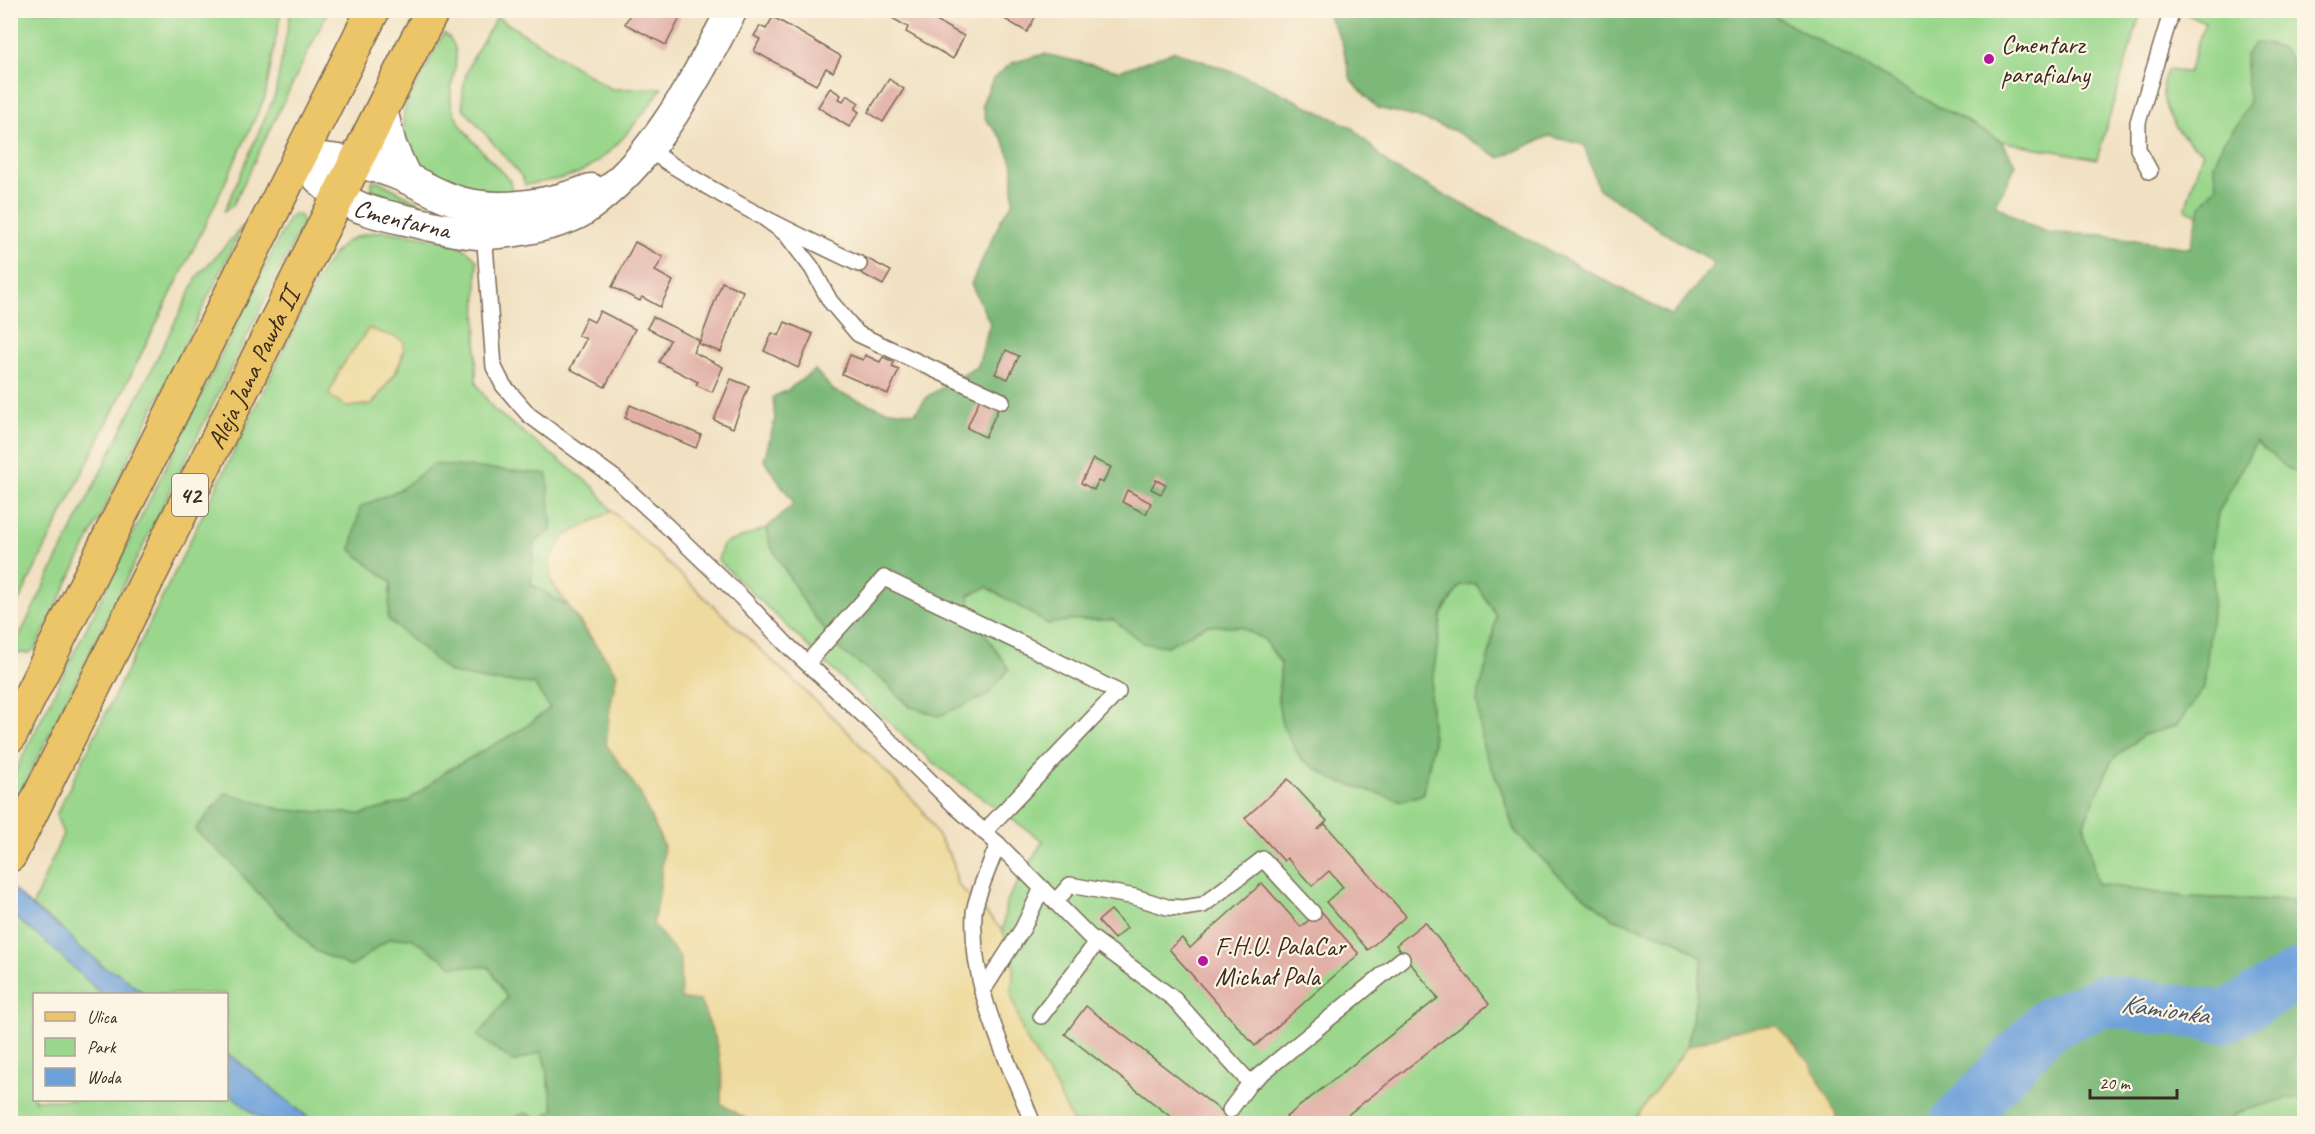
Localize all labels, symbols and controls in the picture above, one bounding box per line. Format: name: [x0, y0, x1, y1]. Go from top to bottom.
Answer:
place label: Cmentarz parafialny: [2001, 28, 2092, 91]
marker: Cmentarz parafialny: [1982, 52, 1996, 66]
street label: Cmentarna: [349, 191, 456, 247]
street label: Aleja Jana Pawła II: [199, 278, 310, 454]
road number: 42: [172, 474, 208, 516]
place label: F.H.U. PalaCar Michał Pala: [1215, 930, 1347, 993]
marker: F.H.U. PalaCar Michał Pala: [1196, 954, 1210, 968]
water label: Kamionka: [2119, 986, 2213, 1032]
legend: [33, 993, 228, 1101]
text: Ulica: [87, 1006, 118, 1028]
text: Park: [87, 1036, 117, 1058]
scale bar: [2090, 1062, 2177, 1100]
text: Woda: [87, 1066, 122, 1088]
text: 20 m: [2099, 1072, 2132, 1094]

